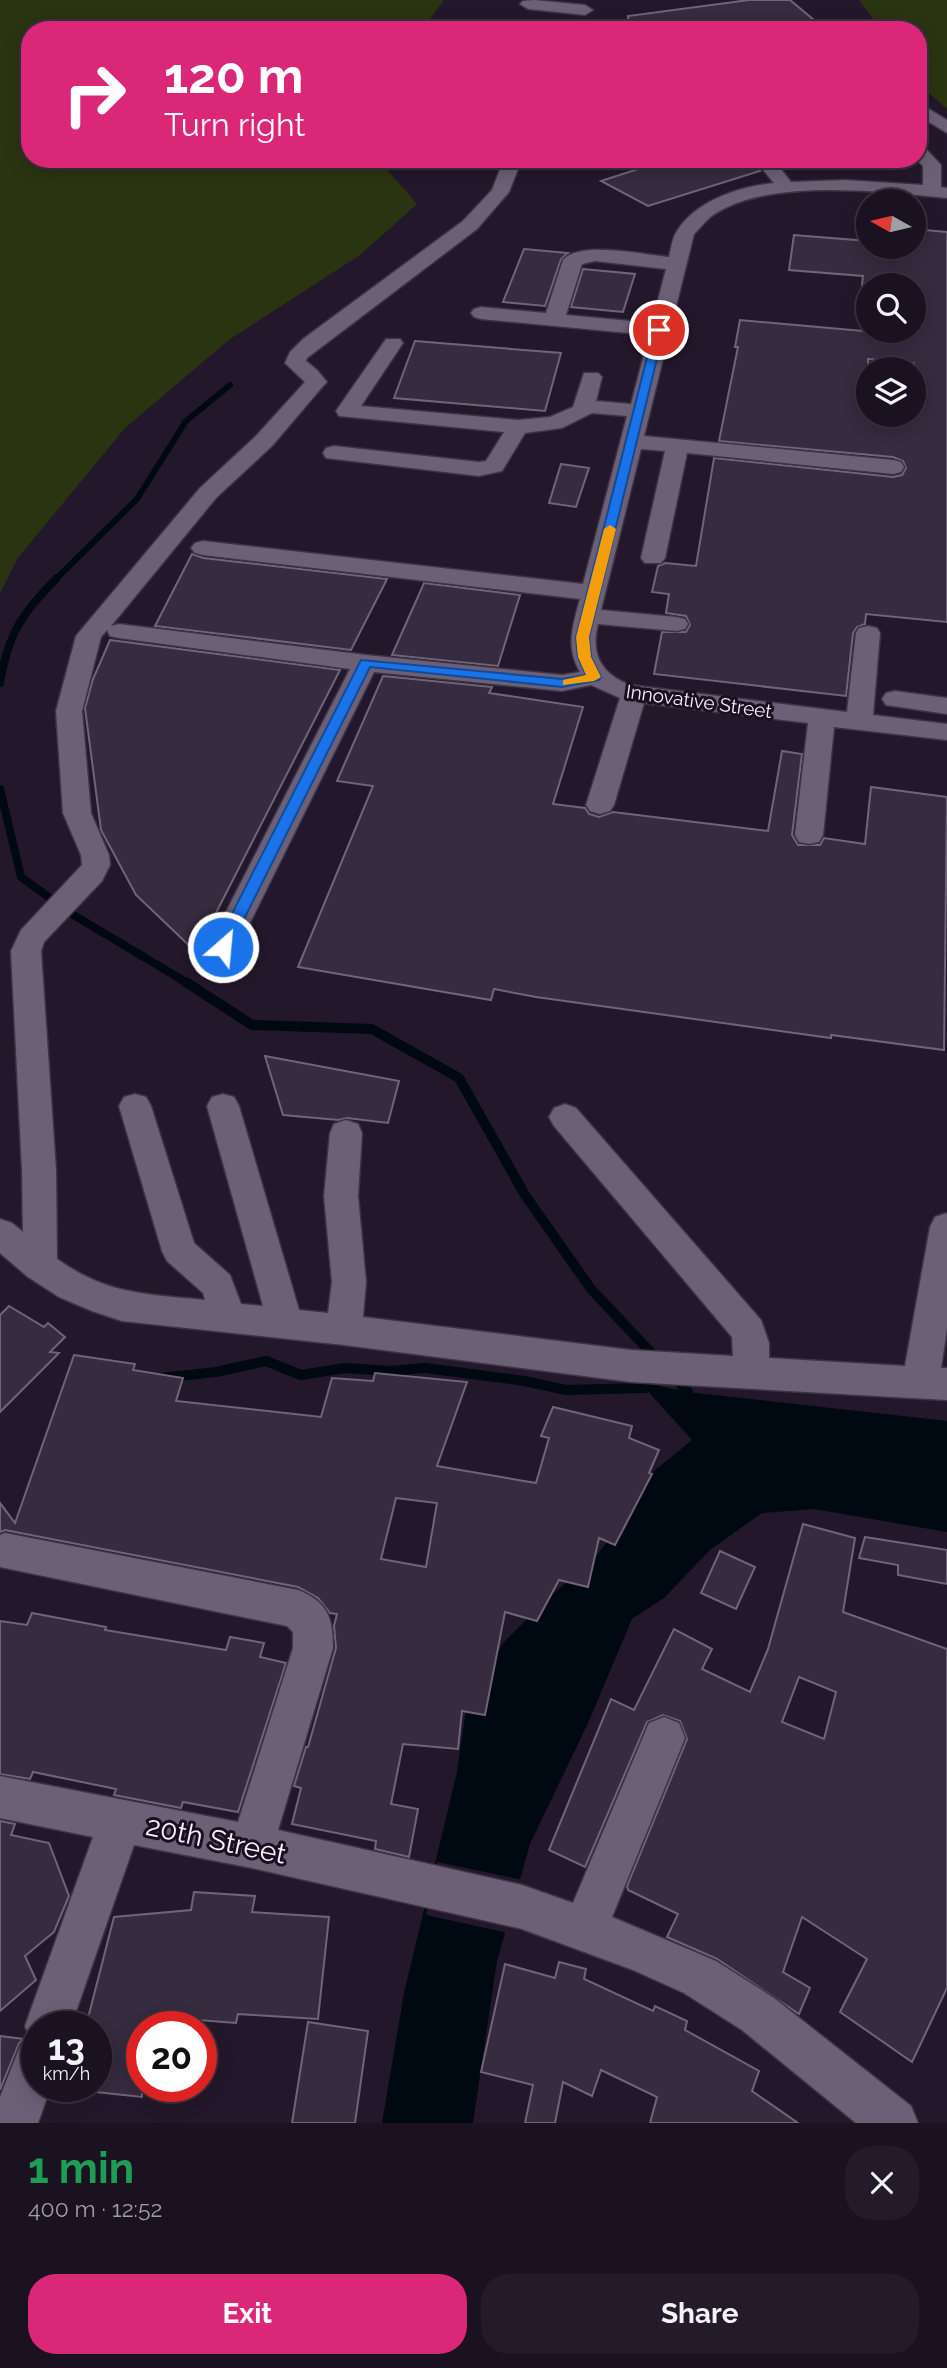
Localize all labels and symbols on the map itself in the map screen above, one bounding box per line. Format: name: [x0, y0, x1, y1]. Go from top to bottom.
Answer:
north arrow: [856, 189, 926, 259]
pin: [629, 300, 689, 360]
street label: Innovative Street: [625, 680, 774, 722]
position arrow: [186, 910, 260, 984]
street label: 20th Street: [143, 1809, 290, 1871]
speed limit sign: 20: [126, 2011, 217, 2102]

